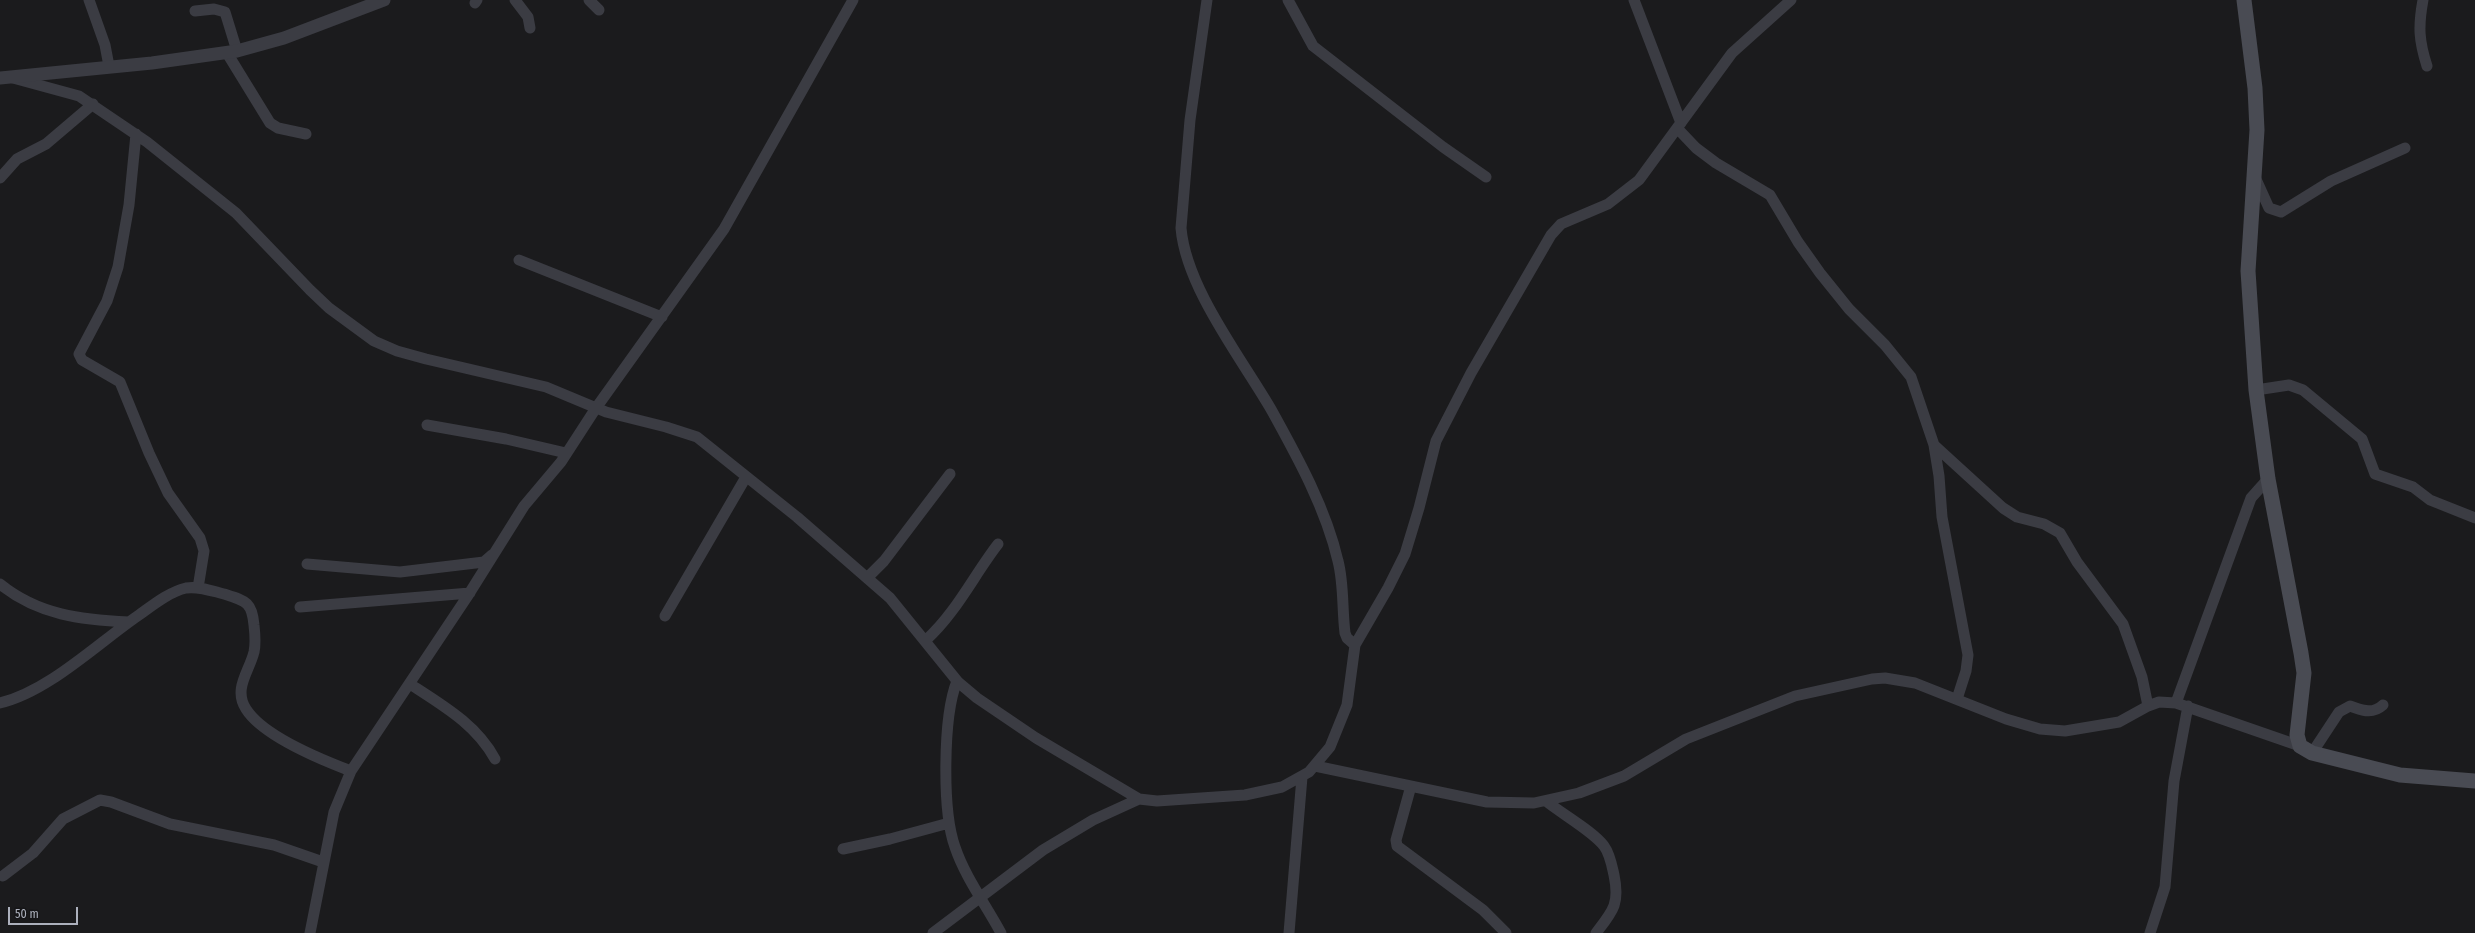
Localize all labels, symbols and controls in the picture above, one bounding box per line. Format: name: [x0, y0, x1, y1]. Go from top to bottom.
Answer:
scale bar: [10, 899, 80, 925]
text: 50 m: [15, 907, 39, 921]

